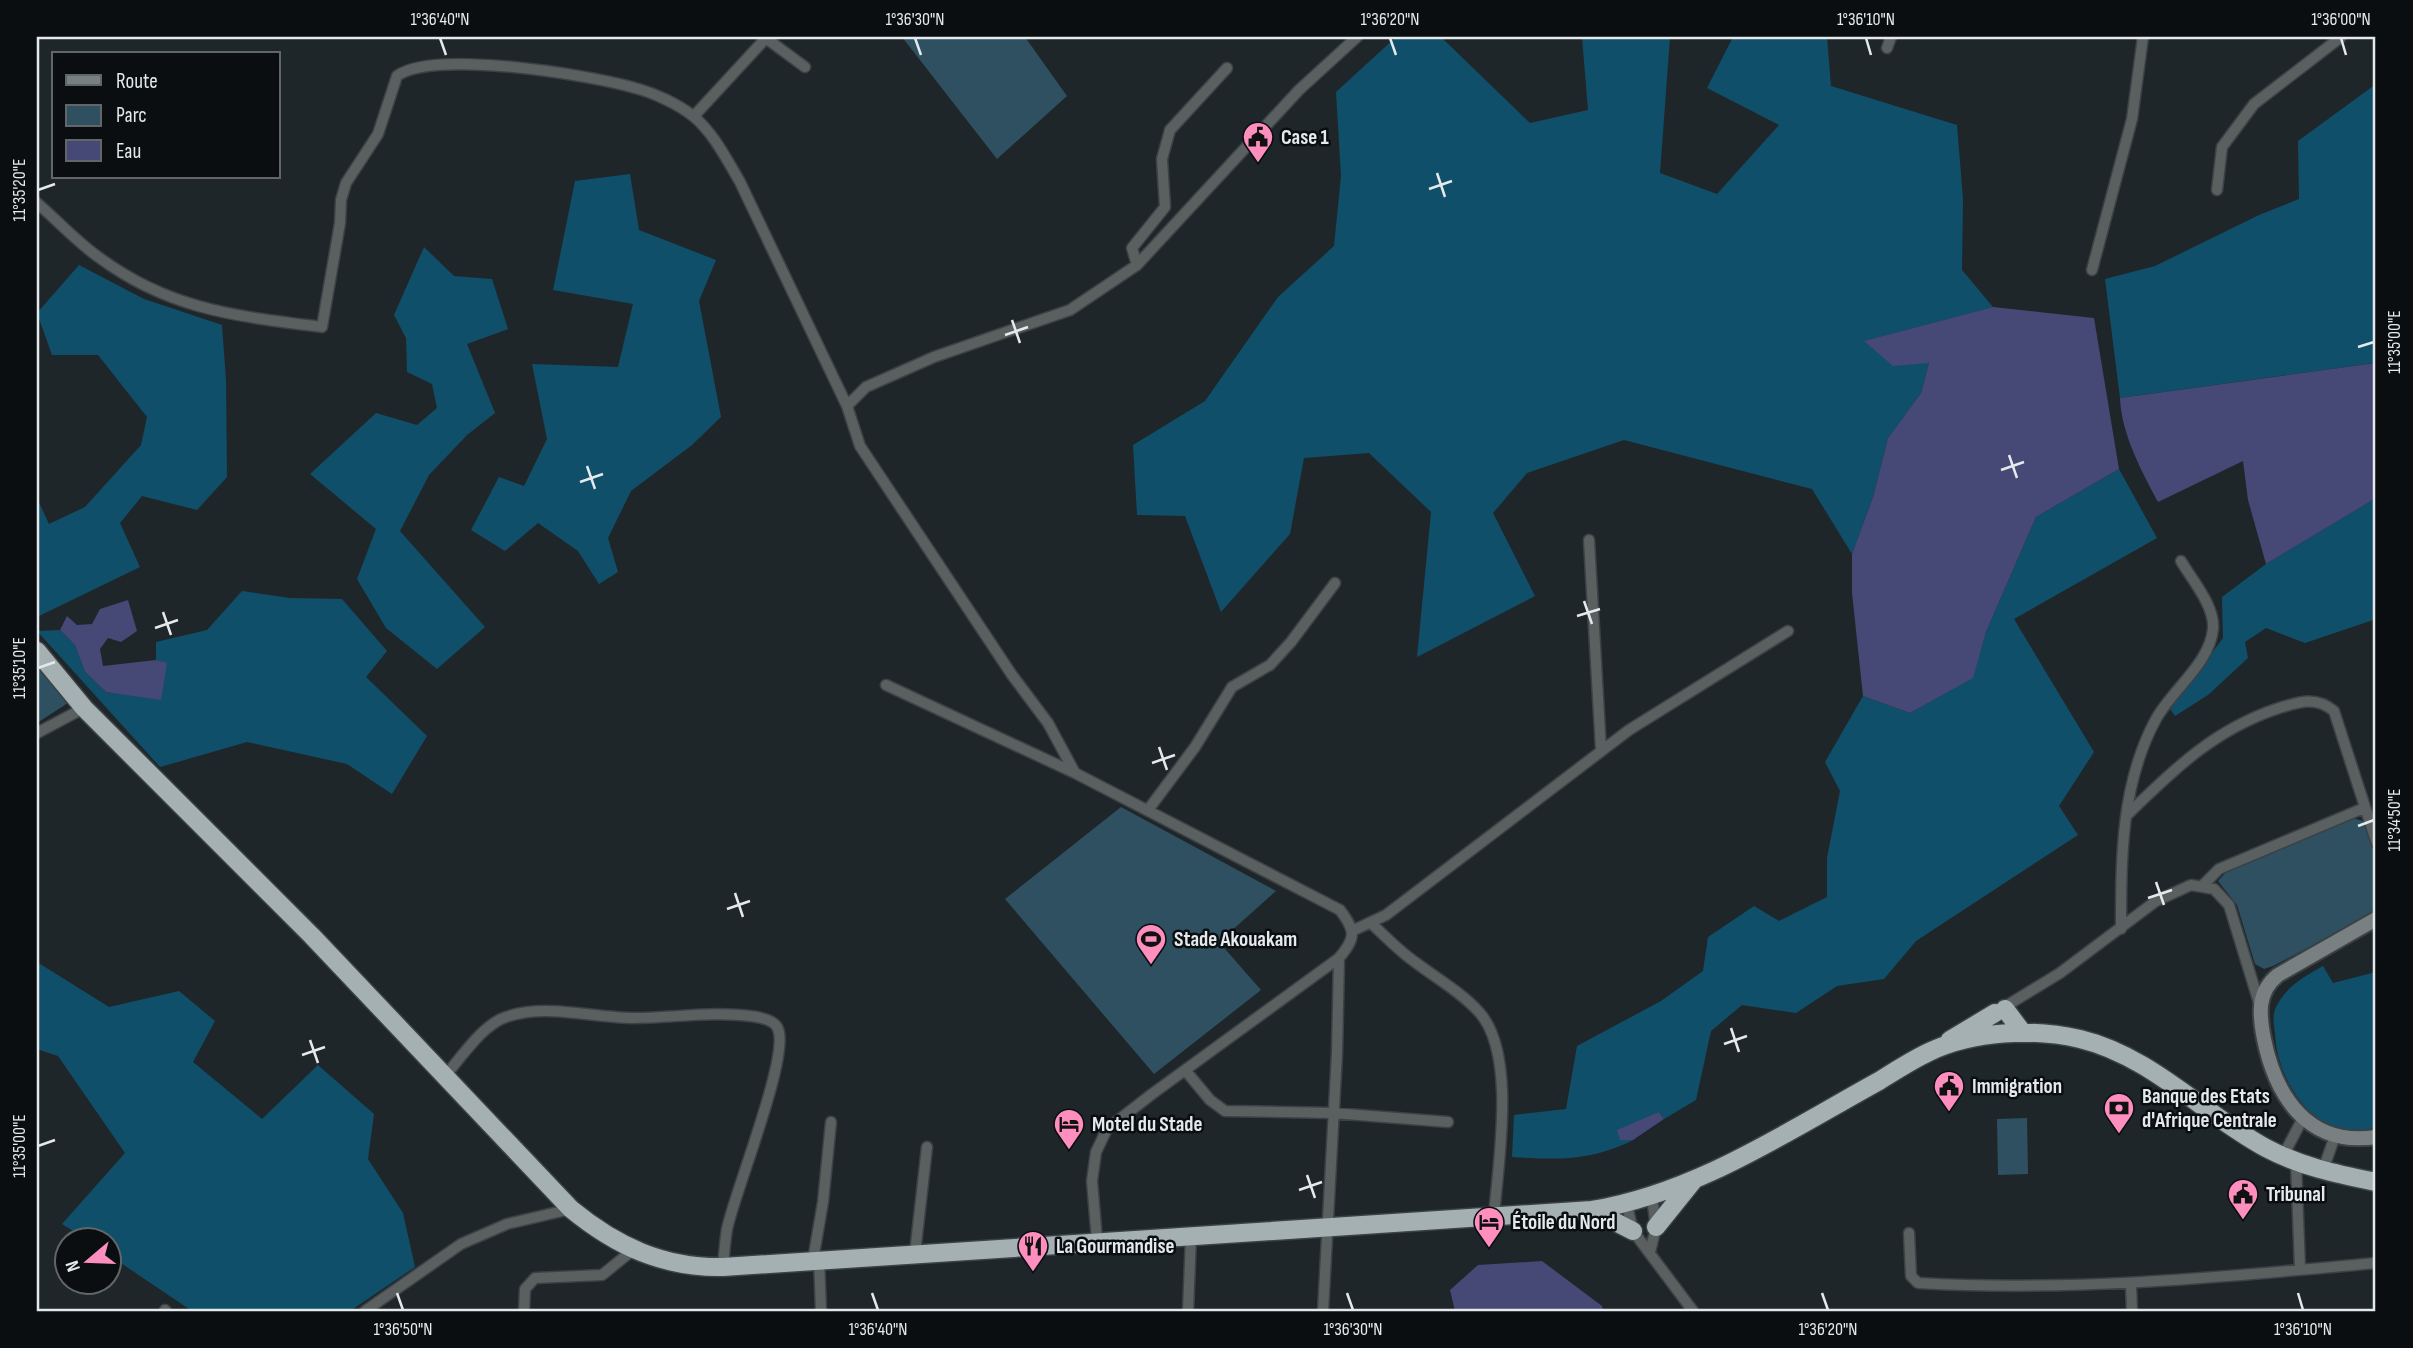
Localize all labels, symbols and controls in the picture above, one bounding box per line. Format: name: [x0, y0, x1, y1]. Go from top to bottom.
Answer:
text: 1°36'40"N: [410, 9, 470, 30]
text: 1°36'30"N: [885, 9, 945, 30]
text: 1°36'20"N: [1361, 9, 1419, 30]
text: 1°36'10"N: [1837, 9, 1895, 30]
text: 1°36'00"N: [2311, 9, 2371, 30]
legend: [52, 52, 280, 178]
text: Route: [116, 69, 158, 94]
text: Parc: [116, 103, 147, 128]
public building icon: Case 1: [1241, 120, 1275, 164]
place label: Case 1: [1281, 125, 1329, 150]
text: Eau: [116, 139, 141, 164]
text: 11°35'20"E: [9, 159, 30, 221]
text: 11°35'00"E: [2384, 310, 2405, 374]
text: 11°35'10"E: [9, 637, 30, 699]
text: 11°34'50"E: [2384, 789, 2405, 852]
sports icon: Stade Akouakam: [1134, 922, 1168, 966]
place label: Stade Akouakam: [1174, 927, 1297, 952]
public building icon: Immigration: [1932, 1069, 1966, 1113]
place label: Immigration: [1972, 1074, 2062, 1099]
place label: Banque des Etats d'Afrique Centrale: [2142, 1084, 2277, 1133]
bank icon: Banque des Etats d'Afrique Centrale: [2102, 1091, 2136, 1135]
hotel icon: Motel du Stade: [1052, 1107, 1086, 1151]
place label: Motel du Stade: [1092, 1112, 1203, 1137]
text: 11°35'00"E: [9, 1114, 30, 1178]
public building icon: Tribunal: [2226, 1177, 2260, 1221]
place label: Tribunal: [2266, 1182, 2325, 1207]
hotel icon: Étoile du Nord: [1472, 1205, 1506, 1249]
place label: Étoile du Nord: [1512, 1210, 1615, 1235]
north arrow: [52, 1226, 122, 1296]
restaurant icon: La Gourmandise: [1016, 1229, 1050, 1273]
place label: La Gourmandise: [1056, 1234, 1174, 1259]
text: N: [61, 1258, 86, 1275]
text: 1°36'50"N: [374, 1319, 432, 1340]
text: 1°36'40"N: [848, 1319, 908, 1340]
text: 1°36'30"N: [1323, 1319, 1383, 1340]
text: 1°36'20"N: [1799, 1319, 1857, 1340]
text: 1°36'10"N: [2274, 1319, 2332, 1340]

